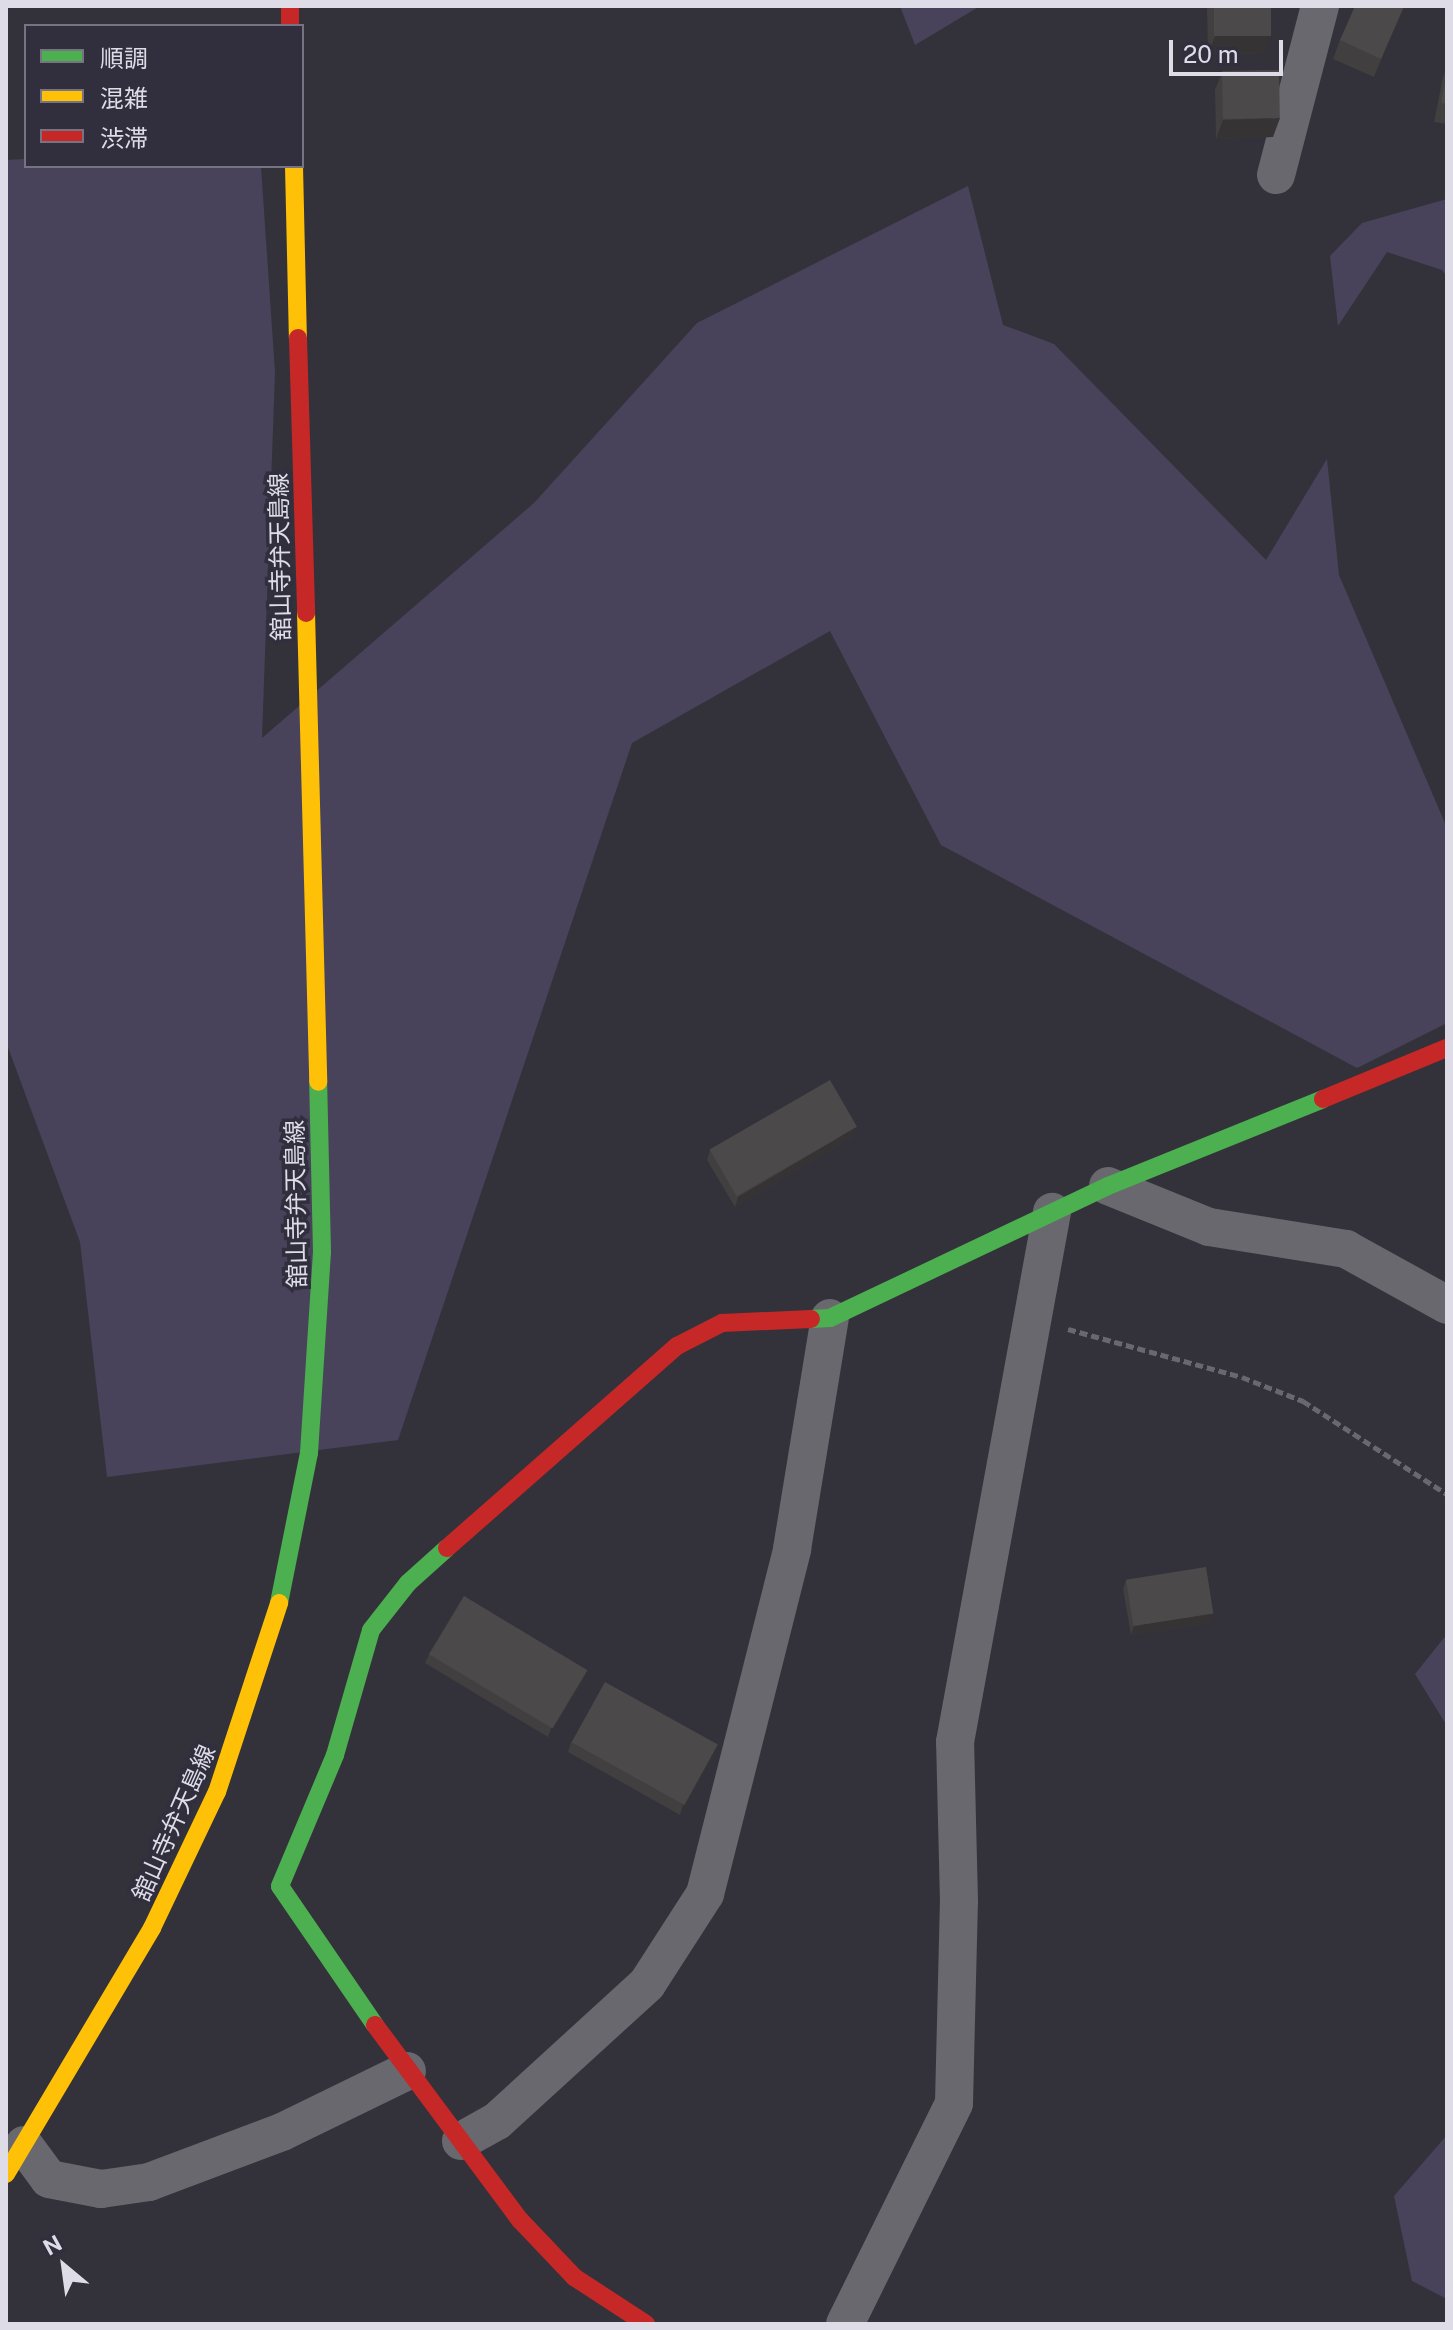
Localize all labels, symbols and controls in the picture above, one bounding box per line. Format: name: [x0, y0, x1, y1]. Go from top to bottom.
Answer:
legend: [24, 24, 304, 168]
scale bar: [1173, 24, 1287, 74]
text: 20 m: [1183, 40, 1239, 68]
text: 順調: [100, 44, 148, 72]
text: 混雑: [100, 84, 148, 112]
text: 渋滞: [100, 124, 148, 152]
street label: 舘山寺弁天島線: [264, 473, 296, 641]
street label: 舘山寺弁天島線: [280, 1120, 312, 1288]
street label: 舘山寺弁天島線: [127, 1740, 221, 1906]
north arrow: [24, 2226, 104, 2306]
text: N: [39, 2229, 66, 2261]

